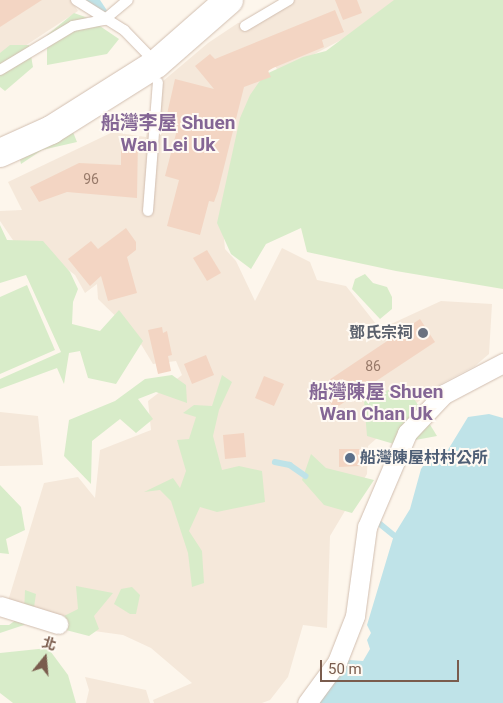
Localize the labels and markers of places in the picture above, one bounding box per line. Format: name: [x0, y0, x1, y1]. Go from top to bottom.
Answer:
place label: 鄧氏宗祠: [349, 323, 413, 343]
marker: 鄧氏宗祠: [417, 327, 429, 339]
place label: 船灣陳屋村村公所: [360, 448, 488, 468]
marker: 船灣陳屋村村公所: [344, 452, 356, 464]

